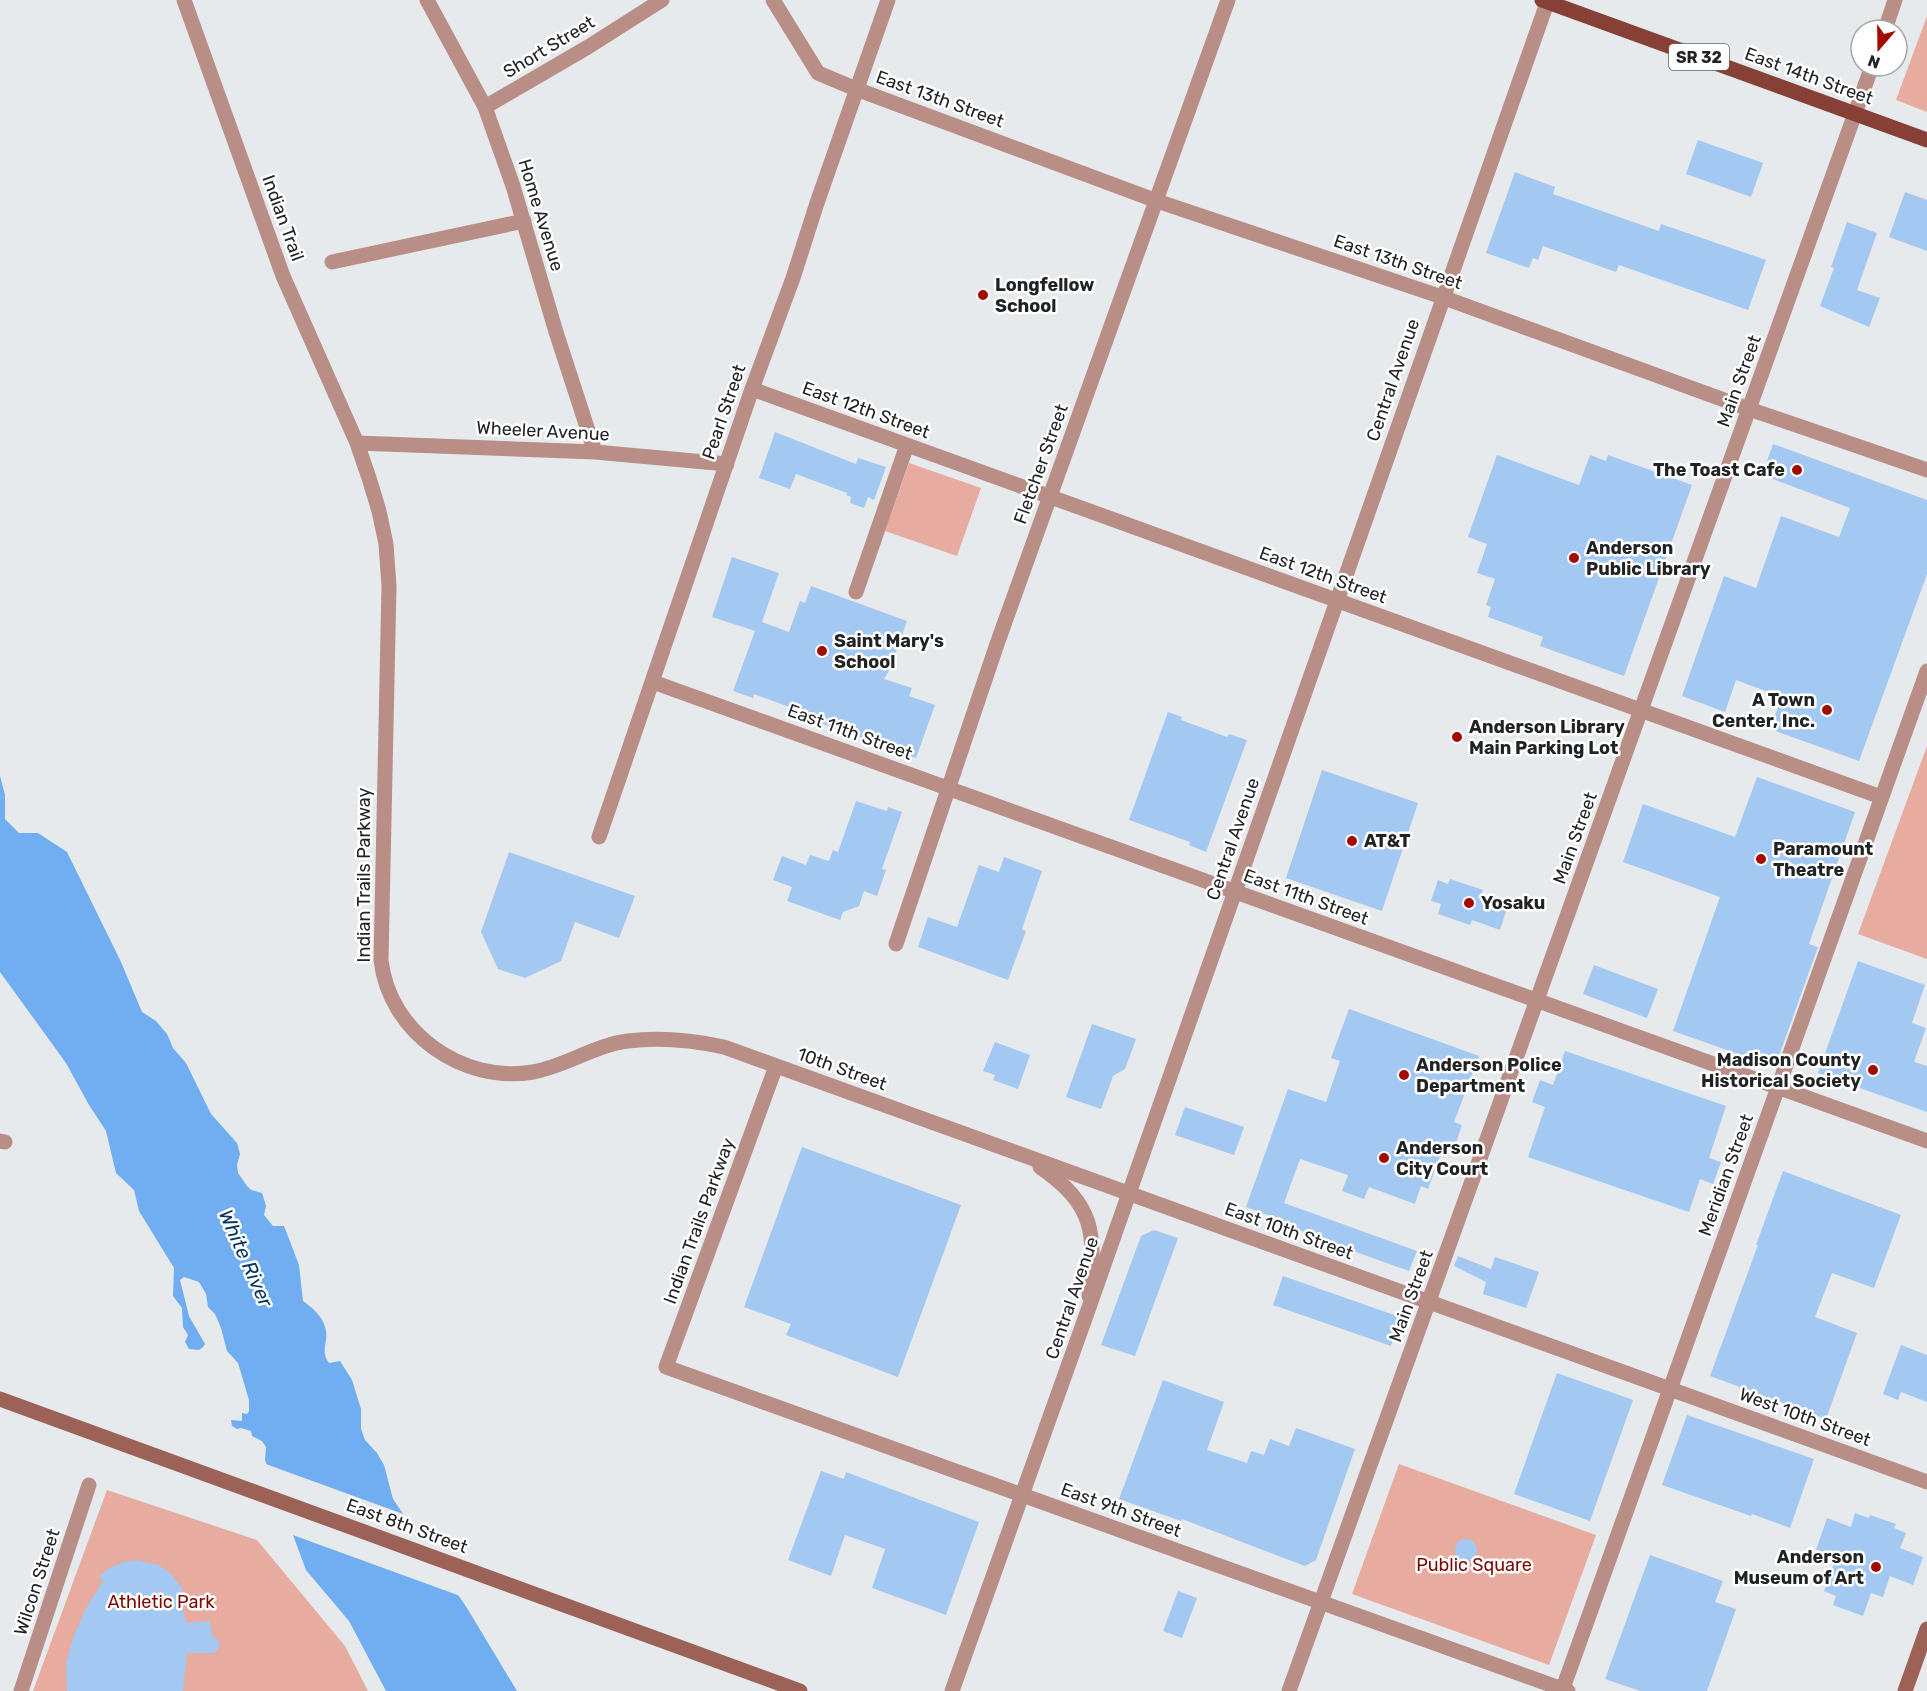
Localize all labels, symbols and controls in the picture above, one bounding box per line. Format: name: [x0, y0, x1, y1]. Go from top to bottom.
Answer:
street label: Short Street: [499, 11, 599, 83]
north arrow: [1849, 18, 1909, 78]
street label: East 14th Street: [1742, 43, 1876, 109]
road number: SR 32: [1669, 44, 1729, 70]
text: N: [1865, 51, 1883, 73]
street label: East 13th Street: [873, 66, 1007, 132]
street label: Home Avenue: [513, 156, 569, 274]
street label: Indian Trail: [257, 172, 309, 264]
street label: East 13th Street: [1331, 230, 1465, 294]
place label: Longfellow School: [995, 274, 1094, 317]
marker: Longfellow School: [976, 288, 990, 302]
street label: Central Avenue: [1362, 316, 1424, 444]
street label: Main Street: [1712, 332, 1766, 430]
street label: Pearl Street: [697, 362, 751, 462]
street label: East 12th Street: [799, 377, 933, 443]
street label: Fletcher Street: [1009, 401, 1073, 527]
street label: Wheeler Avenue: [476, 417, 610, 445]
place label: The Toast Cafe: [1653, 459, 1785, 481]
marker: The Toast Cafe: [1790, 463, 1804, 477]
place label: Anderson Public Library: [1586, 537, 1711, 580]
street label: East 12th Street: [1256, 542, 1390, 608]
marker: Anderson Public Library: [1567, 551, 1581, 565]
place label: Saint Mary's School: [834, 630, 944, 673]
marker: Saint Mary's School: [815, 644, 829, 658]
place label: A Town Center, Inc.: [1712, 689, 1815, 732]
street label: East 11th Street: [785, 699, 915, 765]
marker: A Town Center, Inc.: [1820, 703, 1834, 717]
place label: Anderson Library Main Parking Lot: [1469, 716, 1625, 759]
marker: Anderson Library Main Parking Lot: [1450, 730, 1464, 744]
street label: Central Avenue: [1202, 775, 1264, 903]
street label: Indian Trails Parkway: [353, 788, 375, 962]
street label: Main Street: [1548, 789, 1602, 887]
place label: AT&T: [1364, 830, 1410, 852]
marker: AT&T: [1345, 834, 1359, 848]
place label: Paramount Theatre: [1773, 838, 1873, 881]
marker: Paramount Theatre: [1754, 852, 1768, 866]
street label: East 11th Street: [1241, 864, 1371, 930]
place label: Yosaku: [1481, 892, 1545, 914]
marker: Yosaku: [1462, 896, 1476, 910]
street label: 10th Street: [794, 1043, 890, 1095]
place label: Madison County Historical Society: [1701, 1049, 1861, 1092]
place label: Anderson Police Department: [1416, 1054, 1562, 1097]
marker: Madison County Historical Society: [1866, 1063, 1880, 1077]
marker: Anderson Police Department: [1397, 1068, 1411, 1082]
street label: Meridian Street: [1694, 1111, 1758, 1239]
street label: Indian Trails Parkway: [659, 1135, 739, 1307]
place label: Anderson City Court: [1396, 1137, 1488, 1180]
marker: Anderson City Court: [1377, 1151, 1391, 1165]
street label: East 10th Street: [1222, 1198, 1356, 1264]
water label: White River: [214, 1206, 279, 1312]
street label: Central Avenue: [1041, 1234, 1103, 1362]
street label: Main Street: [1384, 1247, 1438, 1345]
street label: West 10th Street: [1736, 1383, 1874, 1451]
street label: East 9th Street: [1058, 1478, 1184, 1542]
street label: East 8th Street: [343, 1494, 471, 1558]
street label: Wilcon Street: [9, 1526, 65, 1638]
place label: Anderson Museum of Art: [1734, 1546, 1864, 1589]
park label: Public Square: [1416, 1554, 1532, 1576]
marker: Anderson Museum of Art: [1869, 1560, 1883, 1574]
park label: Athletic Park: [107, 1591, 215, 1613]

